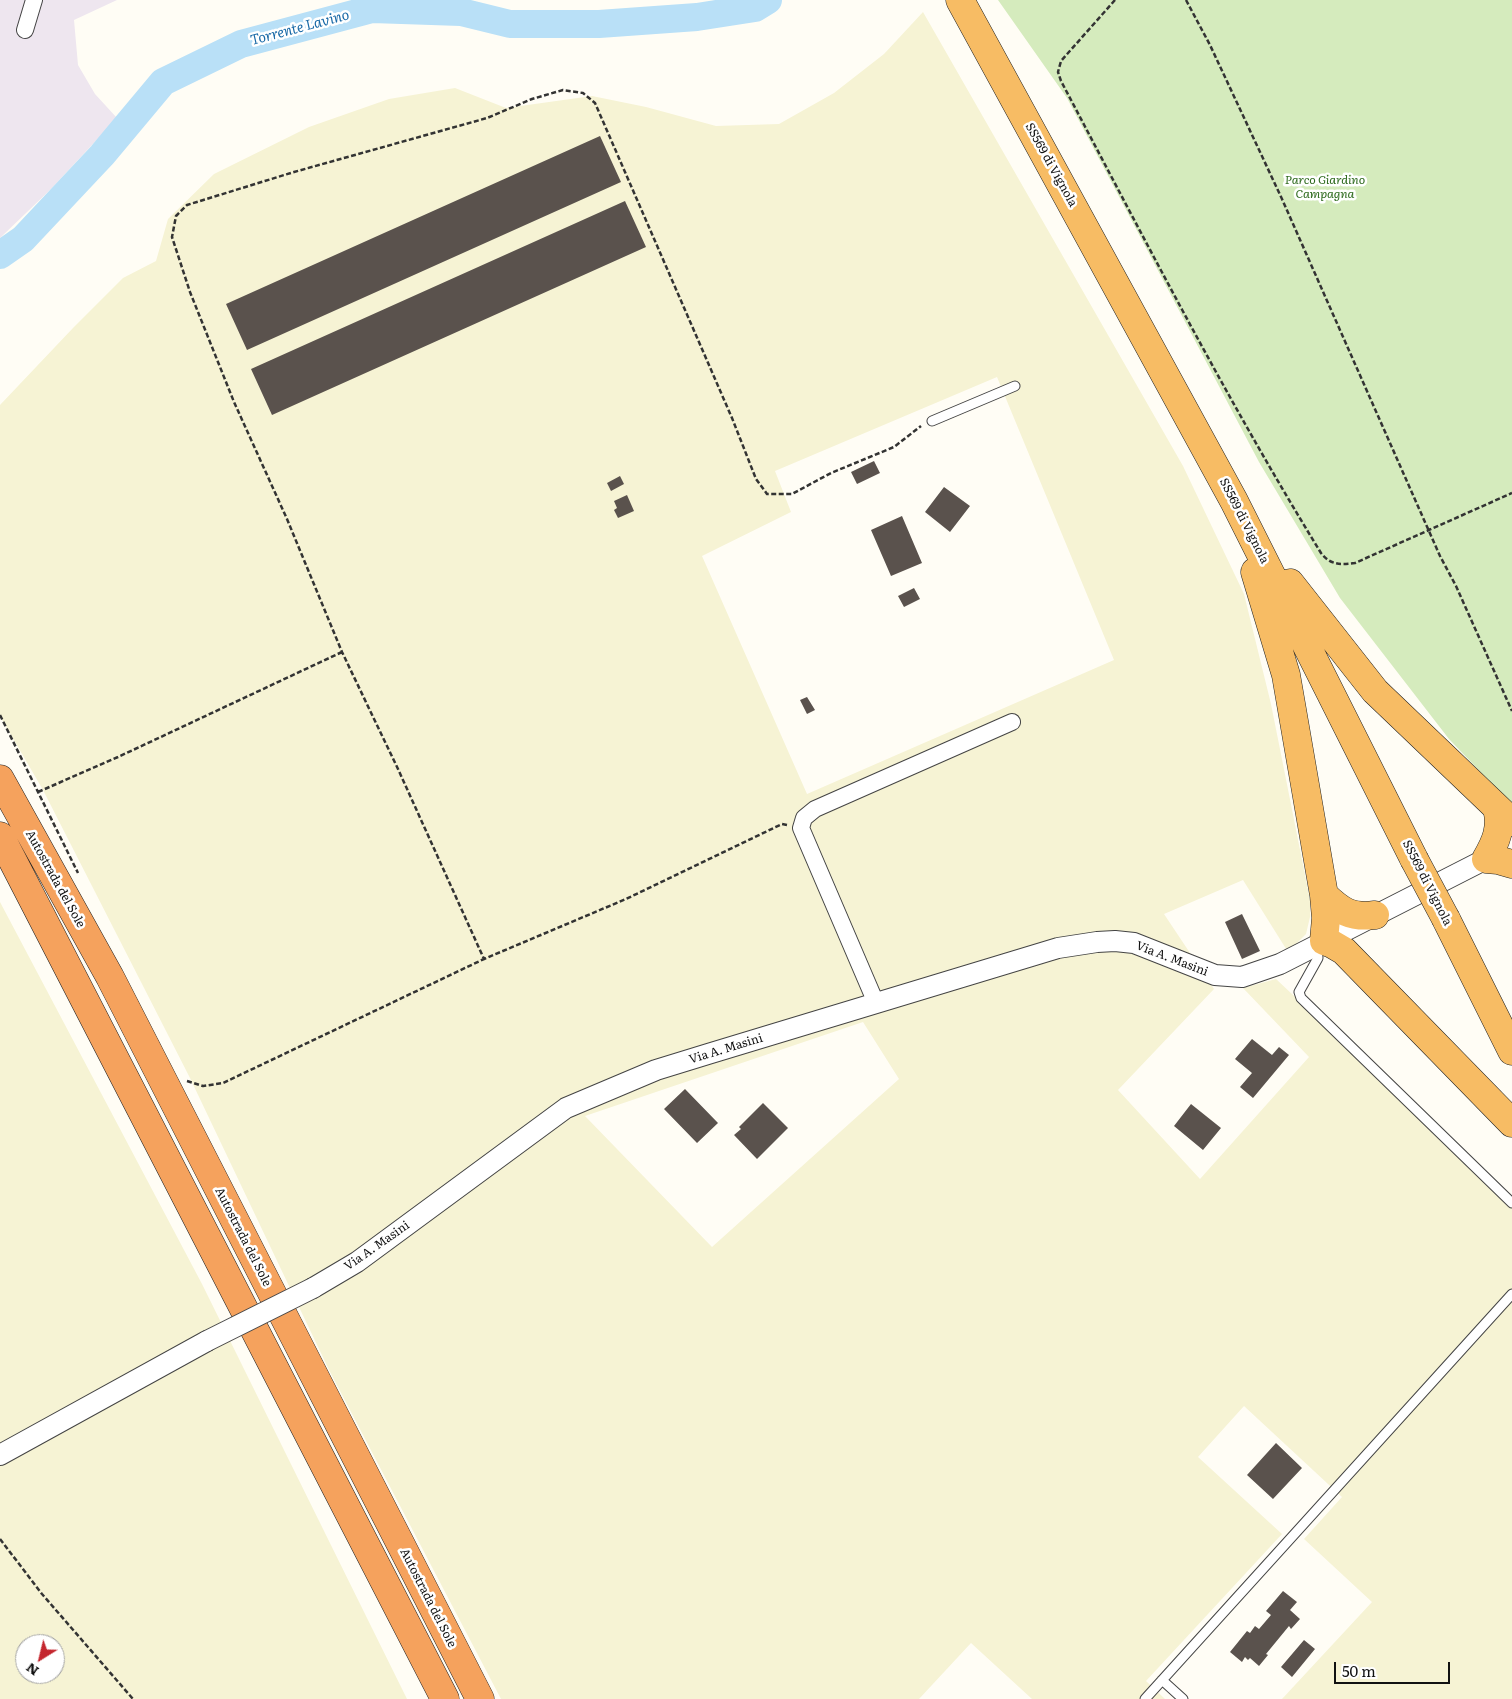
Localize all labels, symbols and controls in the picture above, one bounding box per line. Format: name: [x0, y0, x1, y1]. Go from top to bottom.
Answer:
water label: Torrente Lavino: [249, 7, 351, 49]
street label: SS569 di Vignola: [1022, 120, 1080, 210]
park label: Parco Giardino Campagna: [1285, 173, 1365, 201]
street label: SS569 di Vignola: [1216, 476, 1272, 566]
street label: Autostrada del Sole: [22, 828, 88, 930]
street label: SS569 di Vignola: [1399, 838, 1455, 928]
street label: Via A. Masini: [1134, 939, 1210, 979]
street label: Via A. Masini: [687, 1031, 765, 1067]
street label: Autostrada del Sole: [212, 1185, 274, 1289]
street label: Via A. Masini: [342, 1218, 412, 1274]
street label: Autostrada del Sole: [397, 1546, 459, 1650]
north arrow: [15, 1634, 65, 1684]
scale bar: [1337, 1652, 1453, 1684]
text: N: [21, 1659, 42, 1682]
text: 50 m: [1342, 1659, 1376, 1682]

